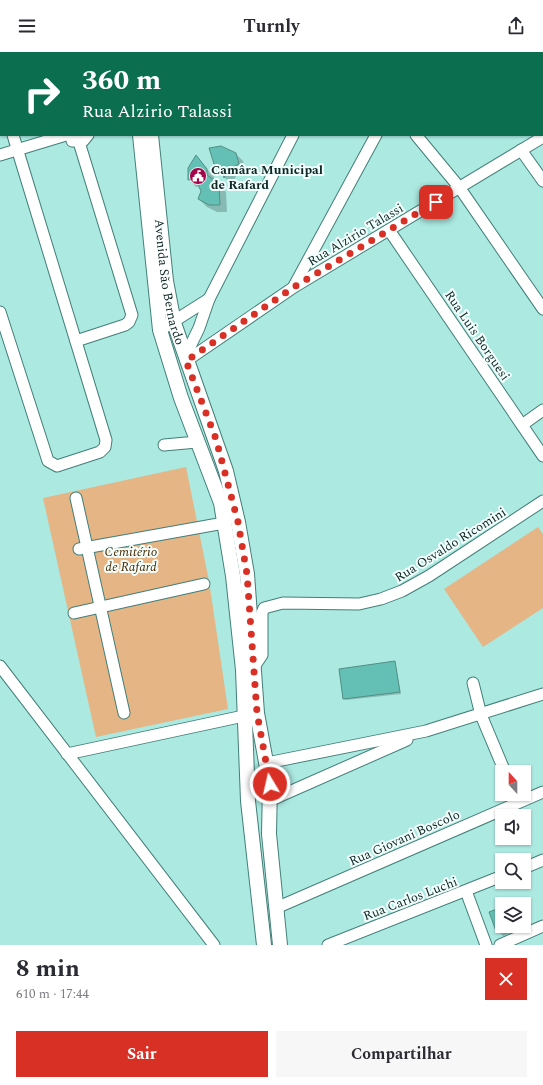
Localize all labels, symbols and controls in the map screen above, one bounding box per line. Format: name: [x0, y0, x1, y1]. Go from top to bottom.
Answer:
text: Turnly: [243, 13, 300, 40]
icon: menu: [16, 15, 38, 37]
icon: share: [505, 15, 527, 37]
text: 360 m: [82, 59, 161, 102]
icon: right: [16, 68, 68, 120]
text: Rua Alzirio Talassi: [82, 98, 232, 125]
place label: Camâra Municipal de Rafard: [211, 160, 323, 195]
public building icon: Camâra Municipal de Rafard: [188, 166, 208, 186]
pin: [419, 185, 453, 219]
icon: arrive: [425, 191, 447, 213]
street label: Rua Alzirio Talassi: [304, 198, 407, 271]
street label: Avenida São Bernardo: [149, 218, 190, 348]
street label: Rua Luis Borguesi: [439, 286, 515, 385]
street label: Rua Osvaldo Ricomini: [391, 502, 510, 587]
park label: Cemitério de Rafard: [105, 542, 157, 577]
position arrow: [249, 763, 291, 805]
north arrow: [495, 765, 531, 801]
map controls: [495, 765, 531, 933]
street label: Rua Giovani Boscolo: [346, 804, 463, 871]
button: sound: [495, 809, 531, 845]
button: search: [495, 853, 531, 889]
street label: Rua Carlos Luchi: [360, 872, 460, 926]
button: layers: [495, 897, 531, 933]
text: 8 min: [16, 951, 80, 987]
button: close: [485, 958, 527, 1000]
text: 610 m · 17:44: [16, 984, 89, 1004]
button: Sair: [16, 1031, 268, 1077]
button: Compartilhar: [276, 1031, 527, 1077]

